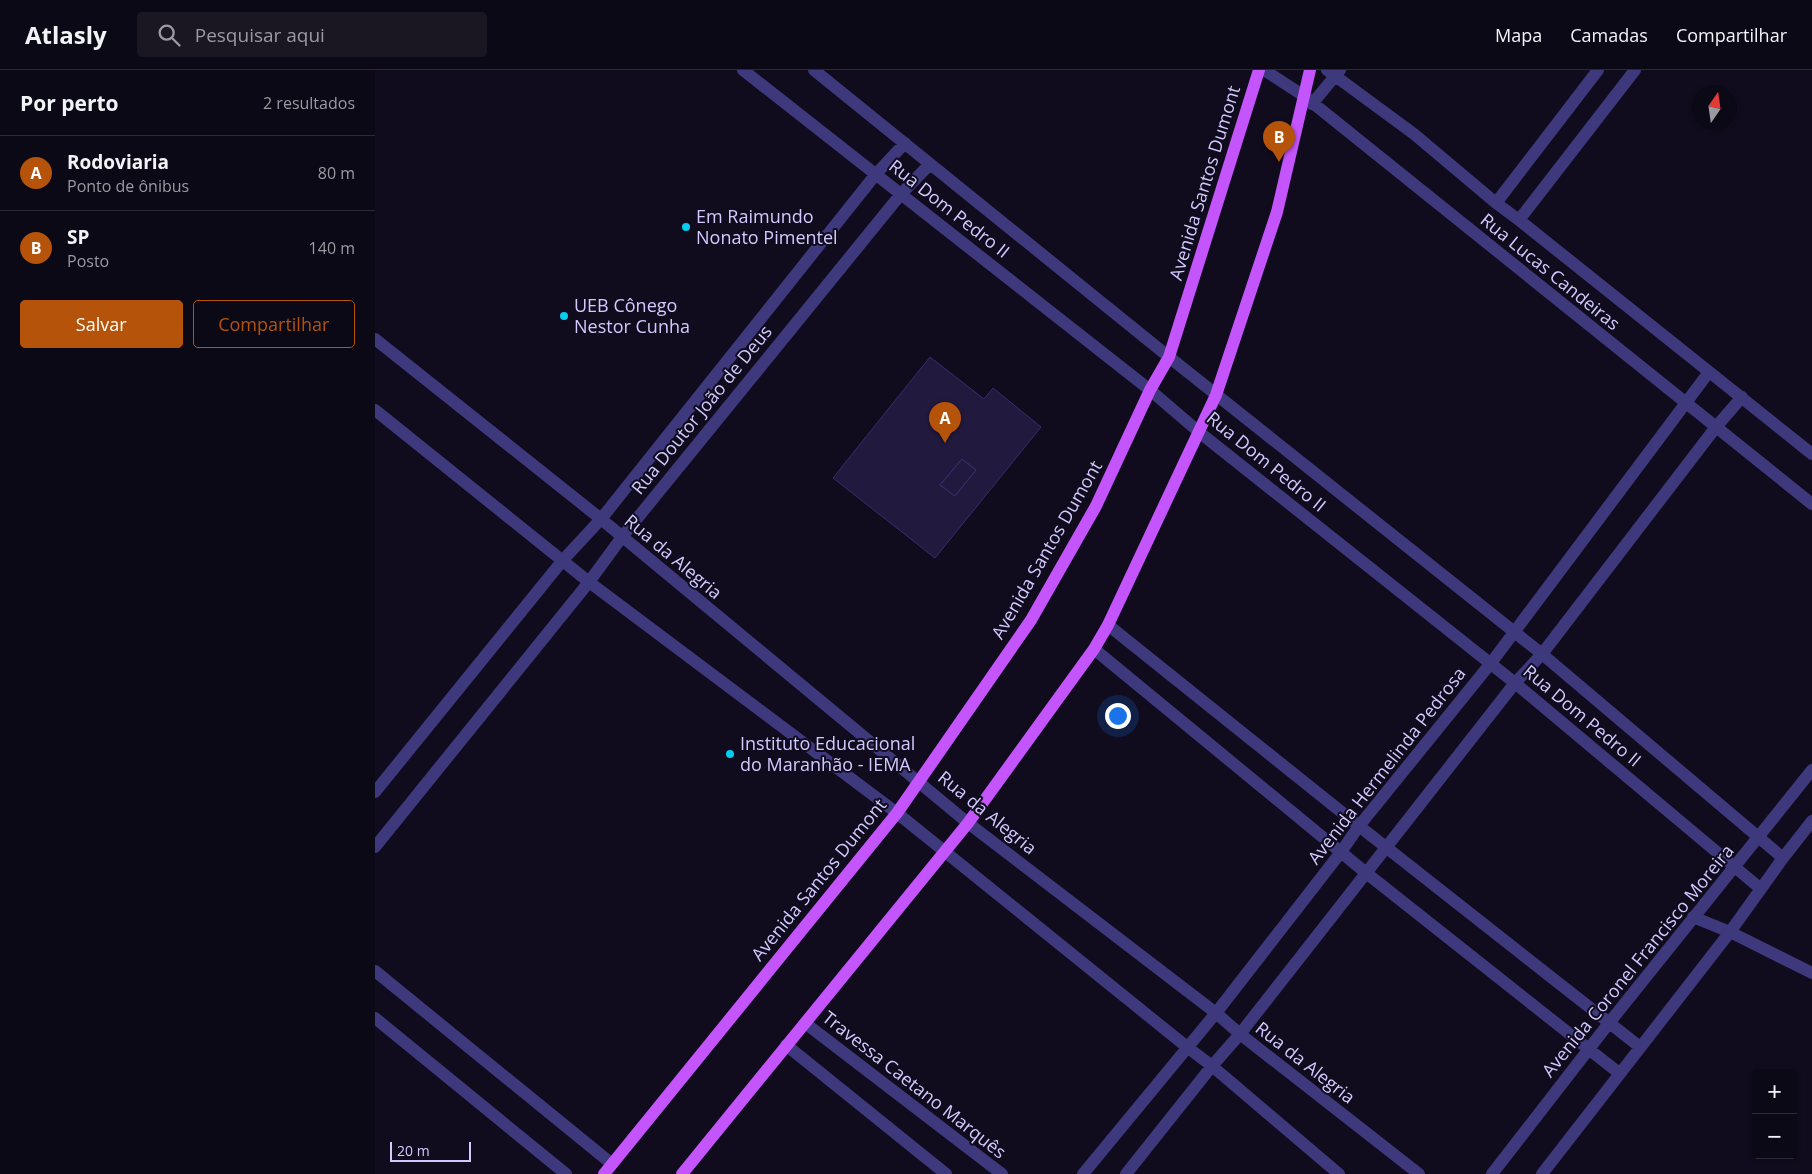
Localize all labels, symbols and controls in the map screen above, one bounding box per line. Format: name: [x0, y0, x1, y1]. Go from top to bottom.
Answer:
search box: [137, 12, 487, 57]
text: Atlasly: [25, 18, 107, 51]
icon: search: [155, 21, 183, 49]
text: Pesquisar aqui: [195, 22, 325, 48]
text: Mapa: [1495, 23, 1542, 47]
text: Camadas: [1570, 23, 1648, 47]
text: Compartilhar: [1676, 23, 1787, 47]
street label: Avenida Santos Dumont: [1163, 83, 1245, 283]
north arrow: [1692, 85, 1737, 130]
text: Por perto: [20, 89, 119, 117]
text: 2 resultados: [263, 92, 355, 114]
pin: B: [1263, 121, 1295, 162]
text: Rodoviaria: [67, 149, 169, 175]
street label: Rua Dom Pedro II: [884, 154, 1015, 263]
text: A: [30, 162, 42, 184]
text: 80 m: [318, 162, 355, 184]
text: Ponto de ônibus: [67, 175, 189, 197]
place label: Em Raimundo Nonato Pimentel: [696, 204, 838, 249]
street label: Rua Lucas Candeiras: [1476, 207, 1625, 335]
marker: Em Raimundo Nonato Pimentel: [680, 221, 692, 233]
text: SP: [67, 224, 89, 250]
text: B: [31, 237, 41, 259]
text: 140 m: [309, 237, 355, 259]
text: Posto: [67, 250, 109, 272]
place label: UEB Cônego Nestor Cunha: [574, 293, 690, 338]
button: Salvar: [20, 300, 183, 348]
button: Compartilhar: [193, 300, 355, 348]
marker: UEB Cônego Nestor Cunha: [558, 310, 570, 322]
street label: Rua Doutor João de Deus: [626, 320, 777, 499]
pin: A: [929, 402, 961, 443]
street label: Rua Dom Pedro II: [1202, 406, 1331, 517]
street label: Avenida Santos Dumont: [985, 456, 1107, 643]
street label: Rua da Alegria: [620, 508, 727, 604]
street label: Rua Dom Pedro II: [1519, 659, 1647, 772]
street label: Avenida Hermelinda Pedrosa: [1302, 662, 1471, 869]
your location: [1105, 703, 1131, 729]
place label: Instituto Educacional do Maranhão - IEMA: [740, 731, 915, 776]
marker: Instituto Educacional do Maranhão - IEMA: [724, 748, 736, 760]
street label: Rua da Alegria: [933, 765, 1042, 859]
street label: Avenida Santos Dumont: [745, 793, 891, 965]
street label: Avenida Coronel Francisco Moreira: [1536, 839, 1739, 1082]
street label: Travessa Caetano Marquês: [818, 1005, 1011, 1164]
street label: Rua da Alegria: [1251, 1016, 1360, 1109]
map controls: [1752, 1069, 1797, 1159]
button: +: [1752, 1069, 1797, 1114]
button: −: [1752, 1114, 1797, 1159]
scale bar: [390, 1139, 471, 1162]
text: 20 m: [397, 1141, 430, 1160]

